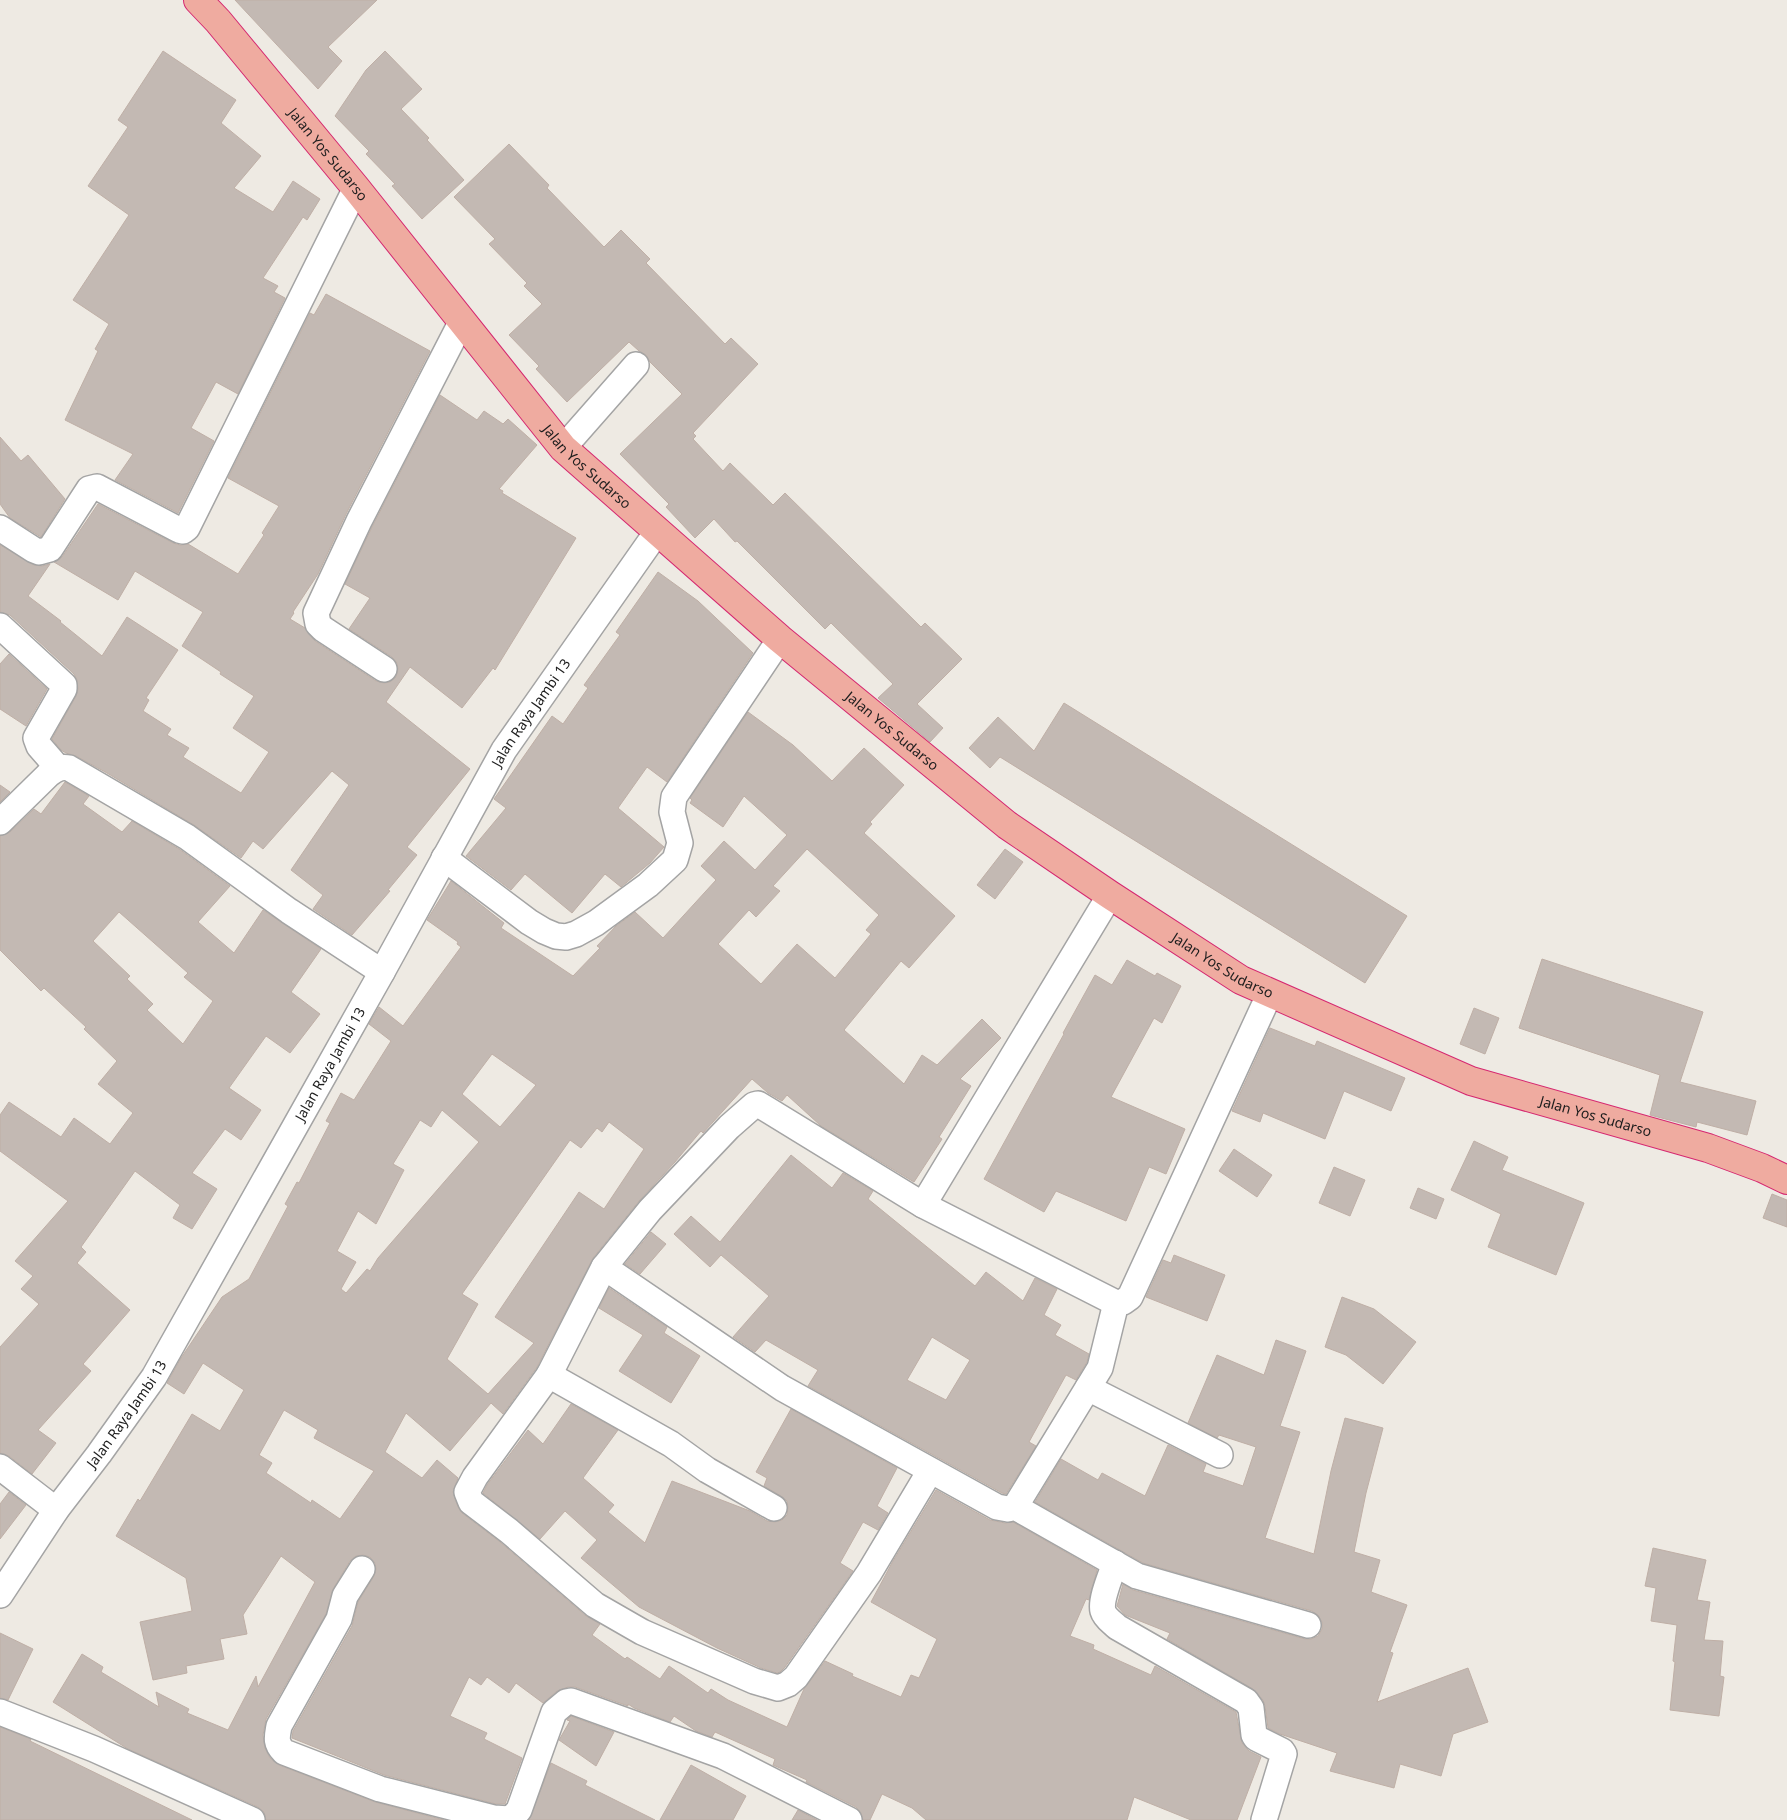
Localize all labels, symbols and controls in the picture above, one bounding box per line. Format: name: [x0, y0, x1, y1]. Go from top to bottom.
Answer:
street label: Jalan Yos Sudarso: [283, 102, 373, 205]
street label: Jalan Yos Sudarso: [537, 419, 635, 513]
street label: Jalan Raya Jambi 13: [486, 655, 574, 772]
street label: Jalan Yos Sudarso: [840, 685, 943, 774]
street label: Jalan Yos Sudarso: [1167, 926, 1277, 1002]
street label: Jalan Raya Jambi 13: [289, 1004, 369, 1126]
street label: Jalan Yos Sudarso: [1536, 1090, 1654, 1141]
street label: Jalan Raya Jambi 13: [81, 1357, 171, 1473]

